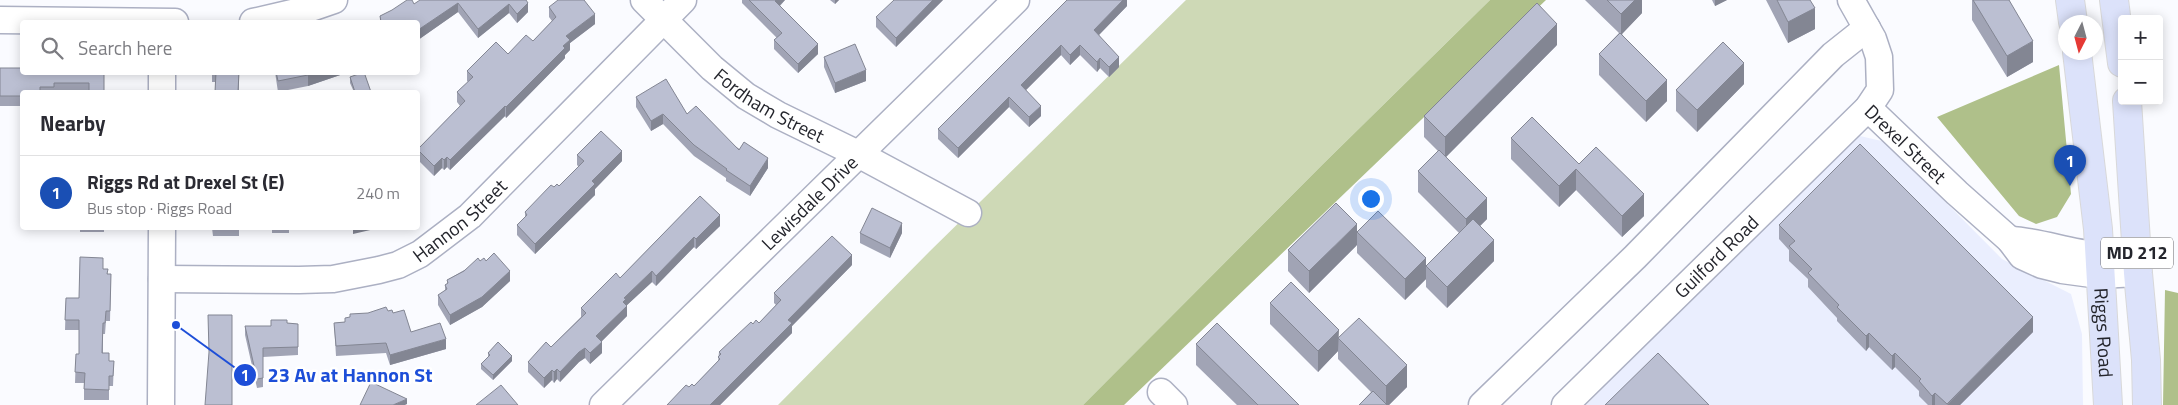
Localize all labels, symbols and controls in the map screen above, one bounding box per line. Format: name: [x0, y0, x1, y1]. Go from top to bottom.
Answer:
north arrow: [2058, 15, 2103, 60]
map controls: [2118, 15, 2163, 105]
button: +: [2118, 15, 2163, 60]
search box: [20, 20, 420, 75]
text: Search here: [78, 33, 172, 62]
icon: search: [38, 34, 66, 62]
street label: Fordham Street: [708, 60, 830, 150]
button: −: [2118, 60, 2163, 105]
street label: Drexel Street: [1858, 97, 1954, 190]
text: Nearby: [40, 107, 105, 139]
pin: 1: [2054, 145, 2086, 186]
street label: Lewisdale Drive: [754, 148, 864, 257]
text: Riggs Rd at Drexel St (E): [87, 167, 284, 196]
street label: Hannon Street: [406, 172, 513, 269]
text: 1: [52, 181, 60, 205]
text: 240 m: [356, 181, 400, 205]
your location: [1358, 186, 1384, 212]
text: Bus stop · Riggs Road: [87, 196, 232, 220]
street label: Guilford Road: [1667, 208, 1765, 305]
road number: MD 212: [2101, 238, 2173, 268]
street label: Riggs Road: [2087, 287, 2121, 378]
callout: 23 Av at Hannon St: [233, 358, 443, 393]
text: 23 Av at Hannon St: [268, 359, 432, 390]
text: 1: [241, 364, 249, 387]

